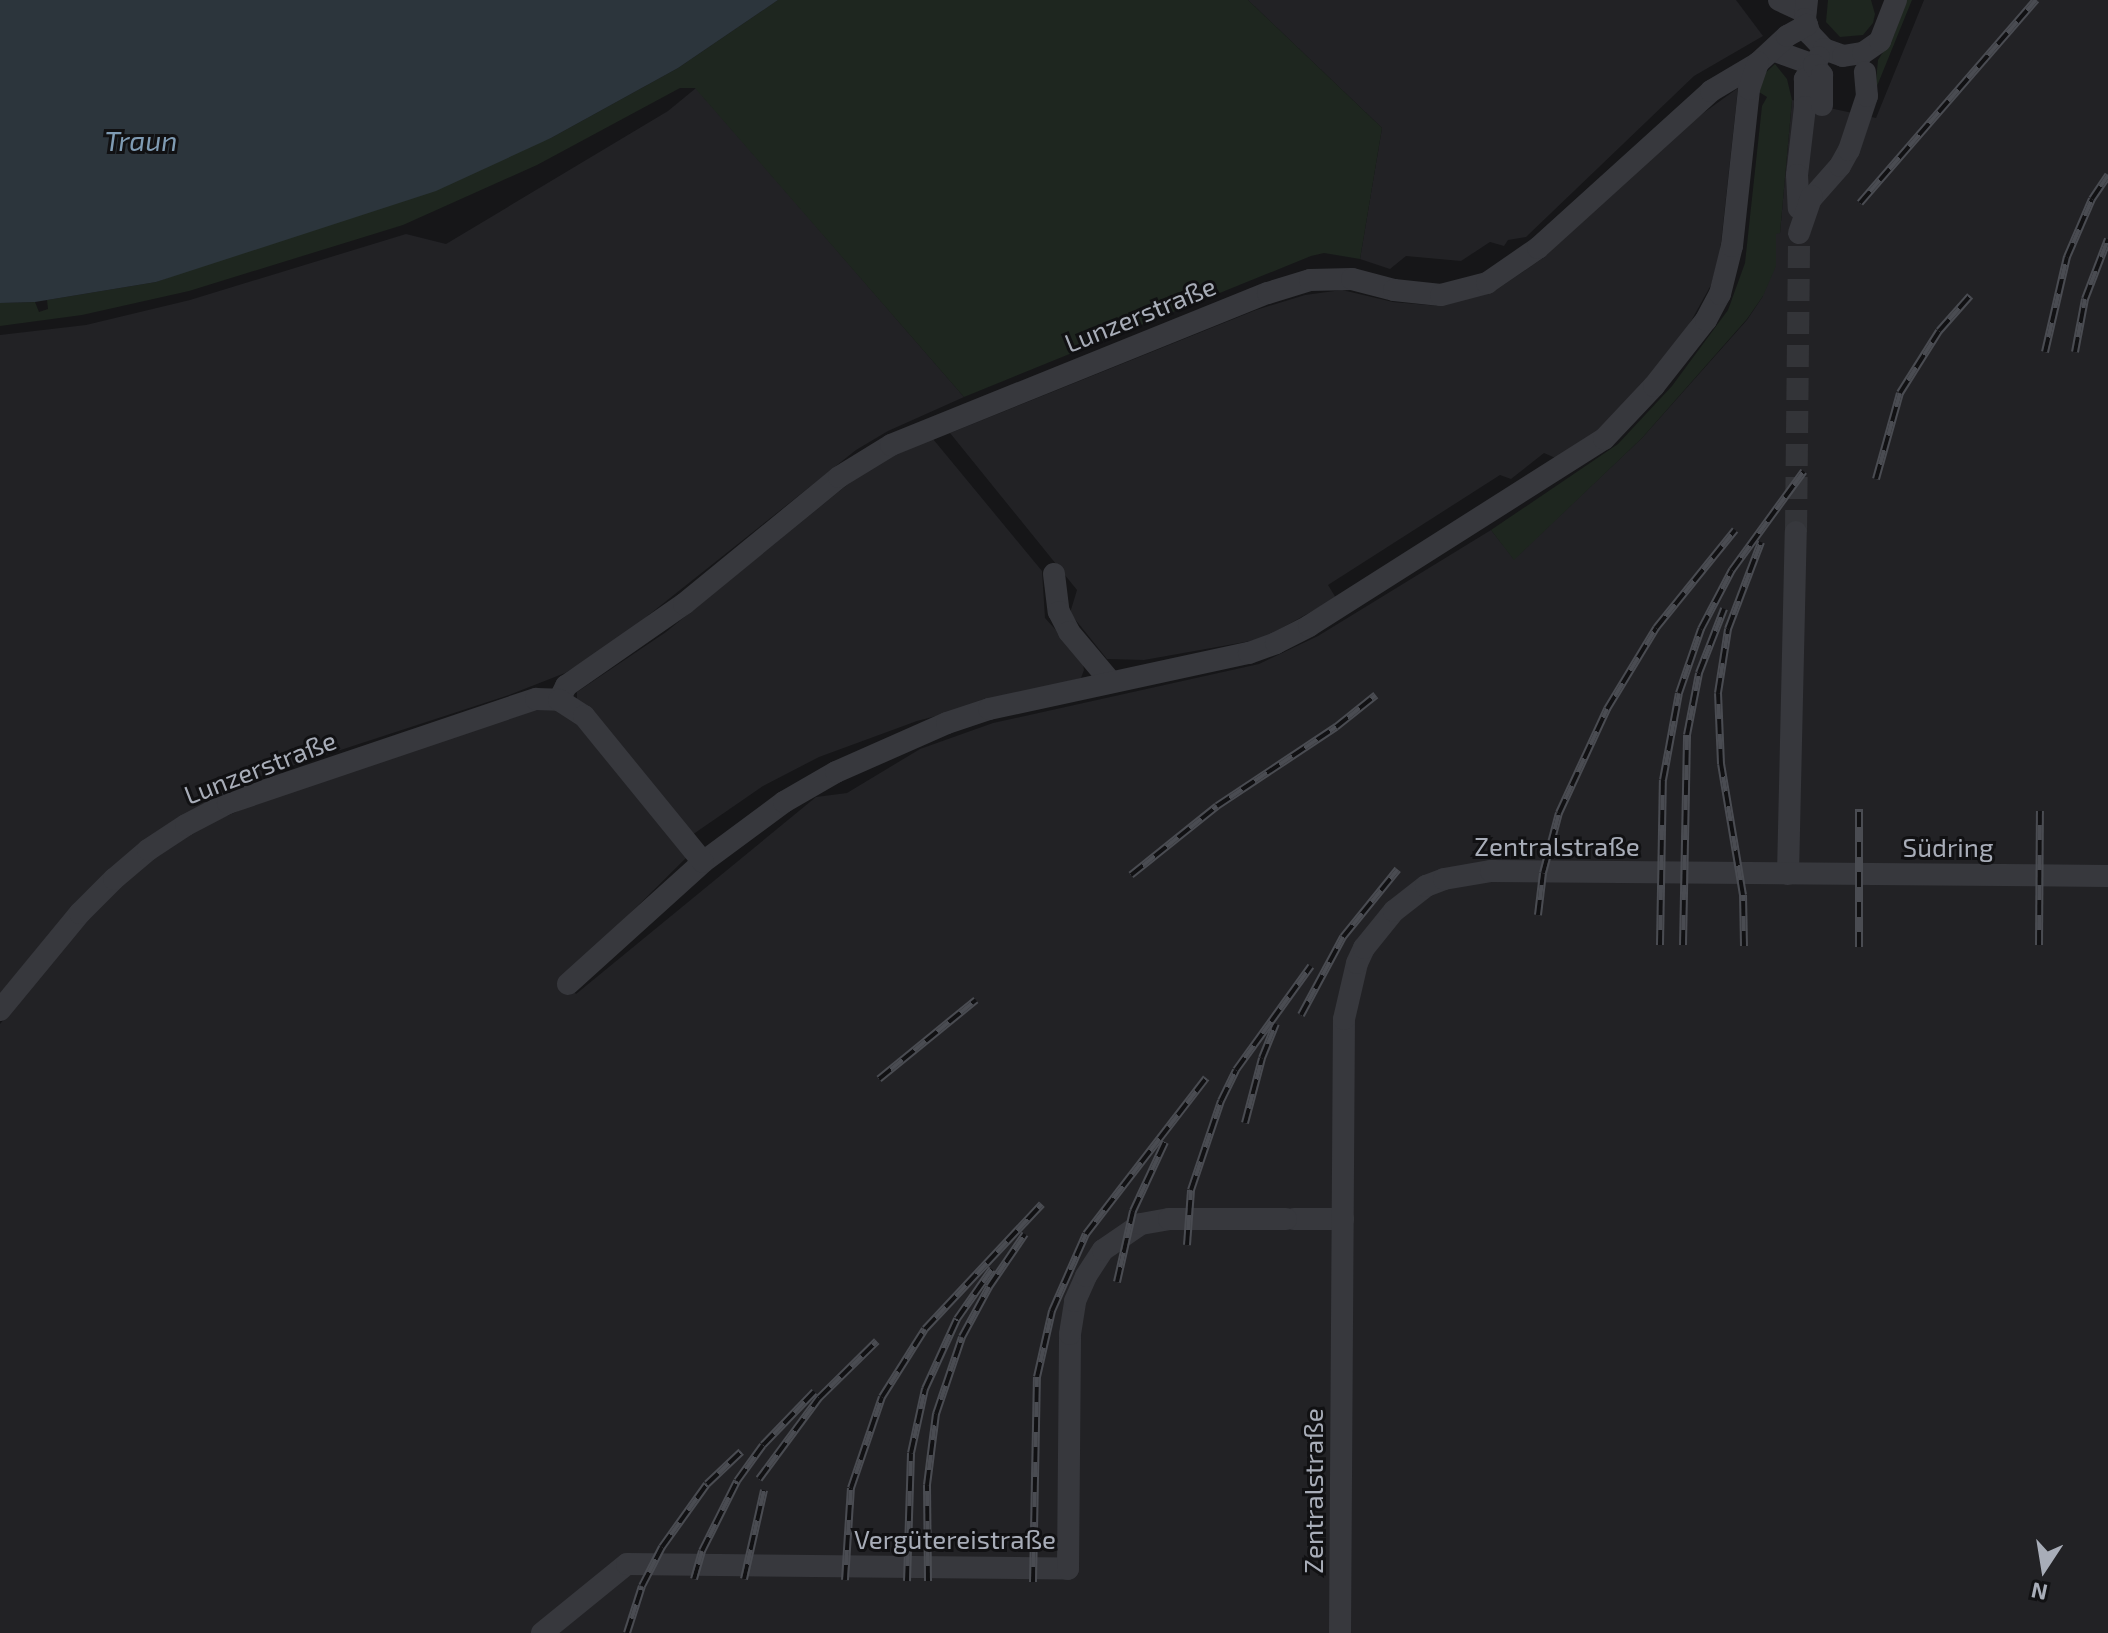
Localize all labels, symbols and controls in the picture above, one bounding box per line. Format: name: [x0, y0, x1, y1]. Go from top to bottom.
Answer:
water label: Traun: [105, 123, 177, 157]
street label: Lunzerstraße: [1060, 270, 1220, 358]
street label: Lunzerstraße: [180, 724, 340, 810]
street label: Zentralstraße: [1474, 830, 1640, 862]
street label: Südring: [1903, 831, 1993, 863]
street label: Zentralstraße: [1297, 1408, 1329, 1574]
street label: Vergütereistraße: [854, 1523, 1056, 1555]
north arrow: [2004, 1529, 2084, 1609]
text: N: [2029, 1578, 2049, 1607]

